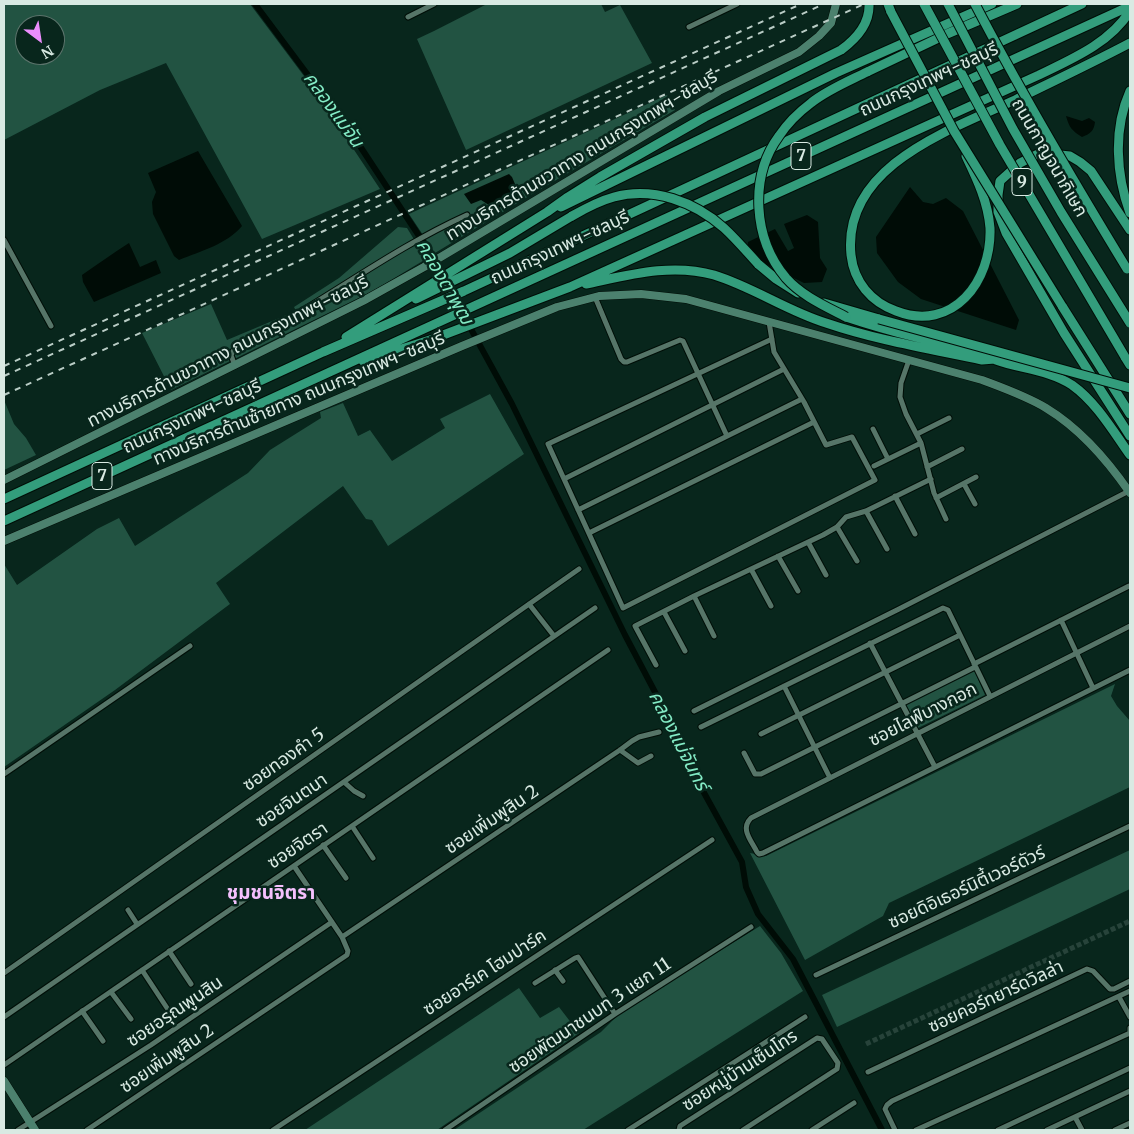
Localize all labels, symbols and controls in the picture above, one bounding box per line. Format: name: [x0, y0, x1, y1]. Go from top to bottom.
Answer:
north arrow: [15, 15, 65, 65]
street label: ถนนกรุงเทพฯ-ชลบุรี: [856, 38, 1002, 122]
text: N: [38, 41, 57, 63]
street label: ทางบริการด้านขวาทาง ถนนกรุงเทพฯ-ชลบุรี: [442, 66, 722, 246]
water label: คลองแม่จัน: [298, 68, 368, 152]
street label: ถนนกาญจนาภิเษก: [1006, 95, 1092, 221]
road number: 7: [791, 142, 811, 170]
road number: 9: [1012, 168, 1032, 196]
street label: ถนนกรุงเทพฯ-ชลบุรี: [487, 206, 633, 290]
water label: คลองตาพุฒ: [411, 236, 477, 328]
street label: ทางบริการด้านขวาทาง ถนนกรุงเทพฯ-ชลบุรี: [84, 271, 372, 433]
street label: ทางบริการด้านซ้ายทาง ถนนกรุงเทพฯ-ชลบุรี: [150, 328, 448, 470]
street label: ถนนกรุงเทพฯ-ชลบุรี: [119, 375, 265, 459]
road number: 7: [92, 462, 112, 490]
street label: ซอยไลฟ์บางกอก: [865, 678, 981, 752]
water label: คลองแม่จันทร์: [643, 687, 713, 795]
street label: ซอยทองคำ 5: [239, 724, 329, 796]
street label: ซอยจินตนา: [252, 769, 332, 833]
street label: ซอยเพิ่มพูสิน 2: [441, 781, 543, 859]
street label: ซอยจิตรา: [264, 818, 332, 874]
street label: ซอยดิอิเธอร์นิตี้เวอร์ดัวร์: [885, 842, 1049, 934]
district label: ชุมชนจิตรา: [227, 883, 315, 905]
street label: ซอยอาร์เค โฮมปาร์ค: [419, 925, 551, 1021]
street label: ซอยพัฒนาชนบท 3 แยก 11: [505, 954, 675, 1078]
street label: ซอยคอร์ทยาร์ดวิลล่า: [925, 956, 1067, 1038]
street label: ซอยอรุณพูนสิน: [123, 972, 227, 1052]
street label: ซอยเพิ่มพูสิน 2: [116, 1020, 218, 1098]
street label: ซอยหมู่บ้านเซ็นโทร: [678, 1026, 802, 1116]

